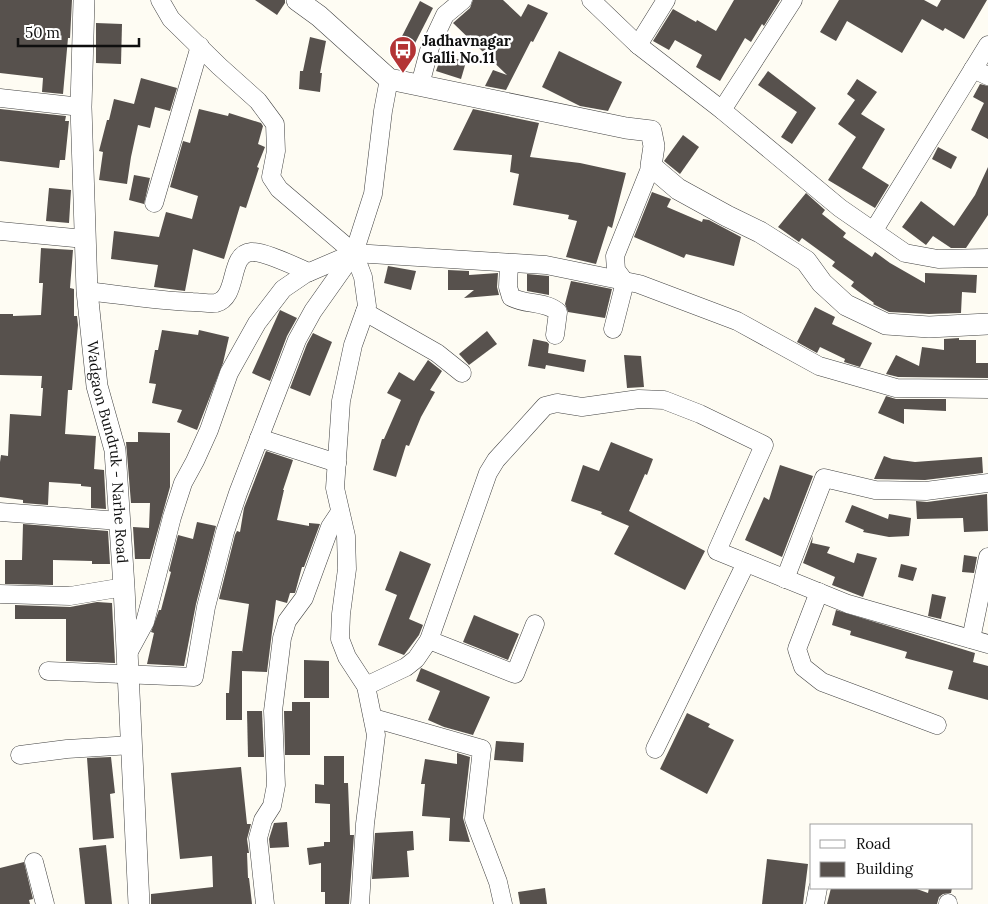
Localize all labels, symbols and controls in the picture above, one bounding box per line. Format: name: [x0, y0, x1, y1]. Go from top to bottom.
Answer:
scale bar: [18, 15, 139, 47]
text: 50 m: [25, 23, 60, 42]
place label: Jadhavnagar Galli No.11: [422, 31, 512, 67]
bus stop icon: Jadhavnagar Galli No.11: [388, 35, 418, 74]
street label: Wadgaon Bundruk - Narhe Road: [83, 340, 132, 564]
legend: [810, 824, 973, 889]
text: Road: [856, 834, 891, 853]
text: Building: [856, 859, 914, 878]

